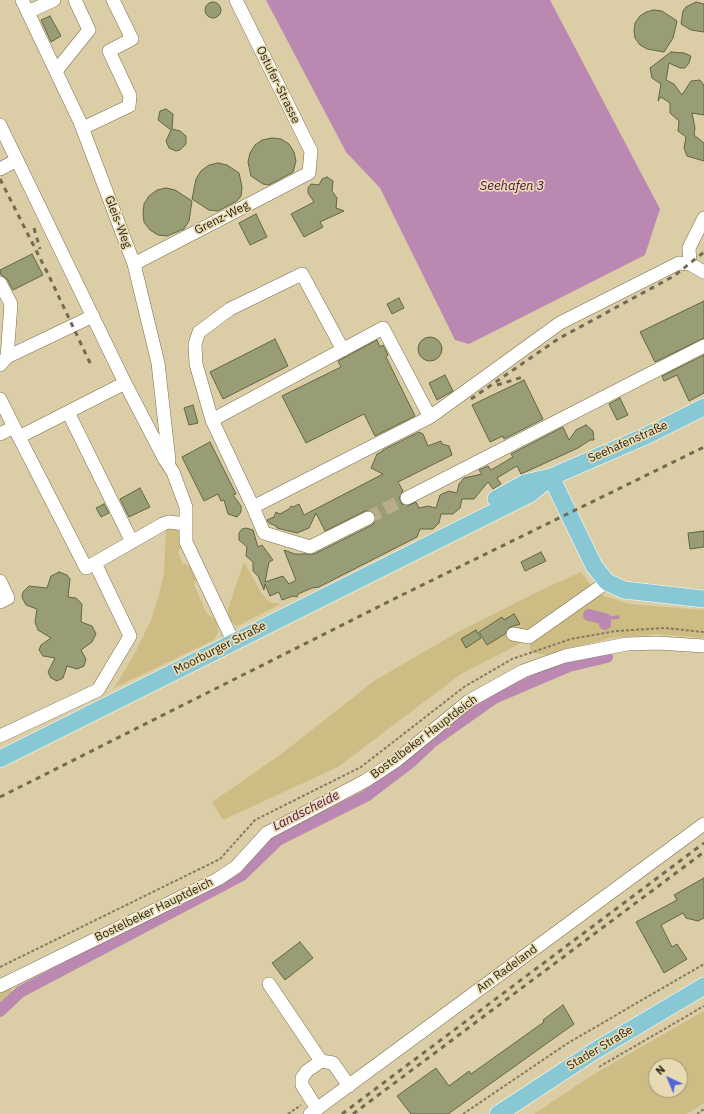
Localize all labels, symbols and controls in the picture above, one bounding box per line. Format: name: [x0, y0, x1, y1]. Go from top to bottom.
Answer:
street label: Ostufer-Strasse: [253, 44, 303, 126]
water label: Seehafen 3: [480, 178, 544, 194]
street label: Gleis-Weg: [101, 194, 135, 250]
street label: Grenz-Weg: [192, 198, 252, 238]
street label: Seehafenstraße: [586, 418, 670, 466]
street label: Moorburger Straße: [171, 618, 269, 678]
street label: Bostelbeker Hauptdeich: [368, 692, 480, 782]
water label: Landscheide: [270, 788, 342, 834]
street label: Bostelbeker Hauptdeich: [92, 875, 216, 945]
street label: Am Radeland: [474, 942, 540, 996]
street label: Stader Straße: [564, 1023, 636, 1073]
north arrow: [648, 1058, 688, 1098]
text: N: [653, 1062, 668, 1078]

